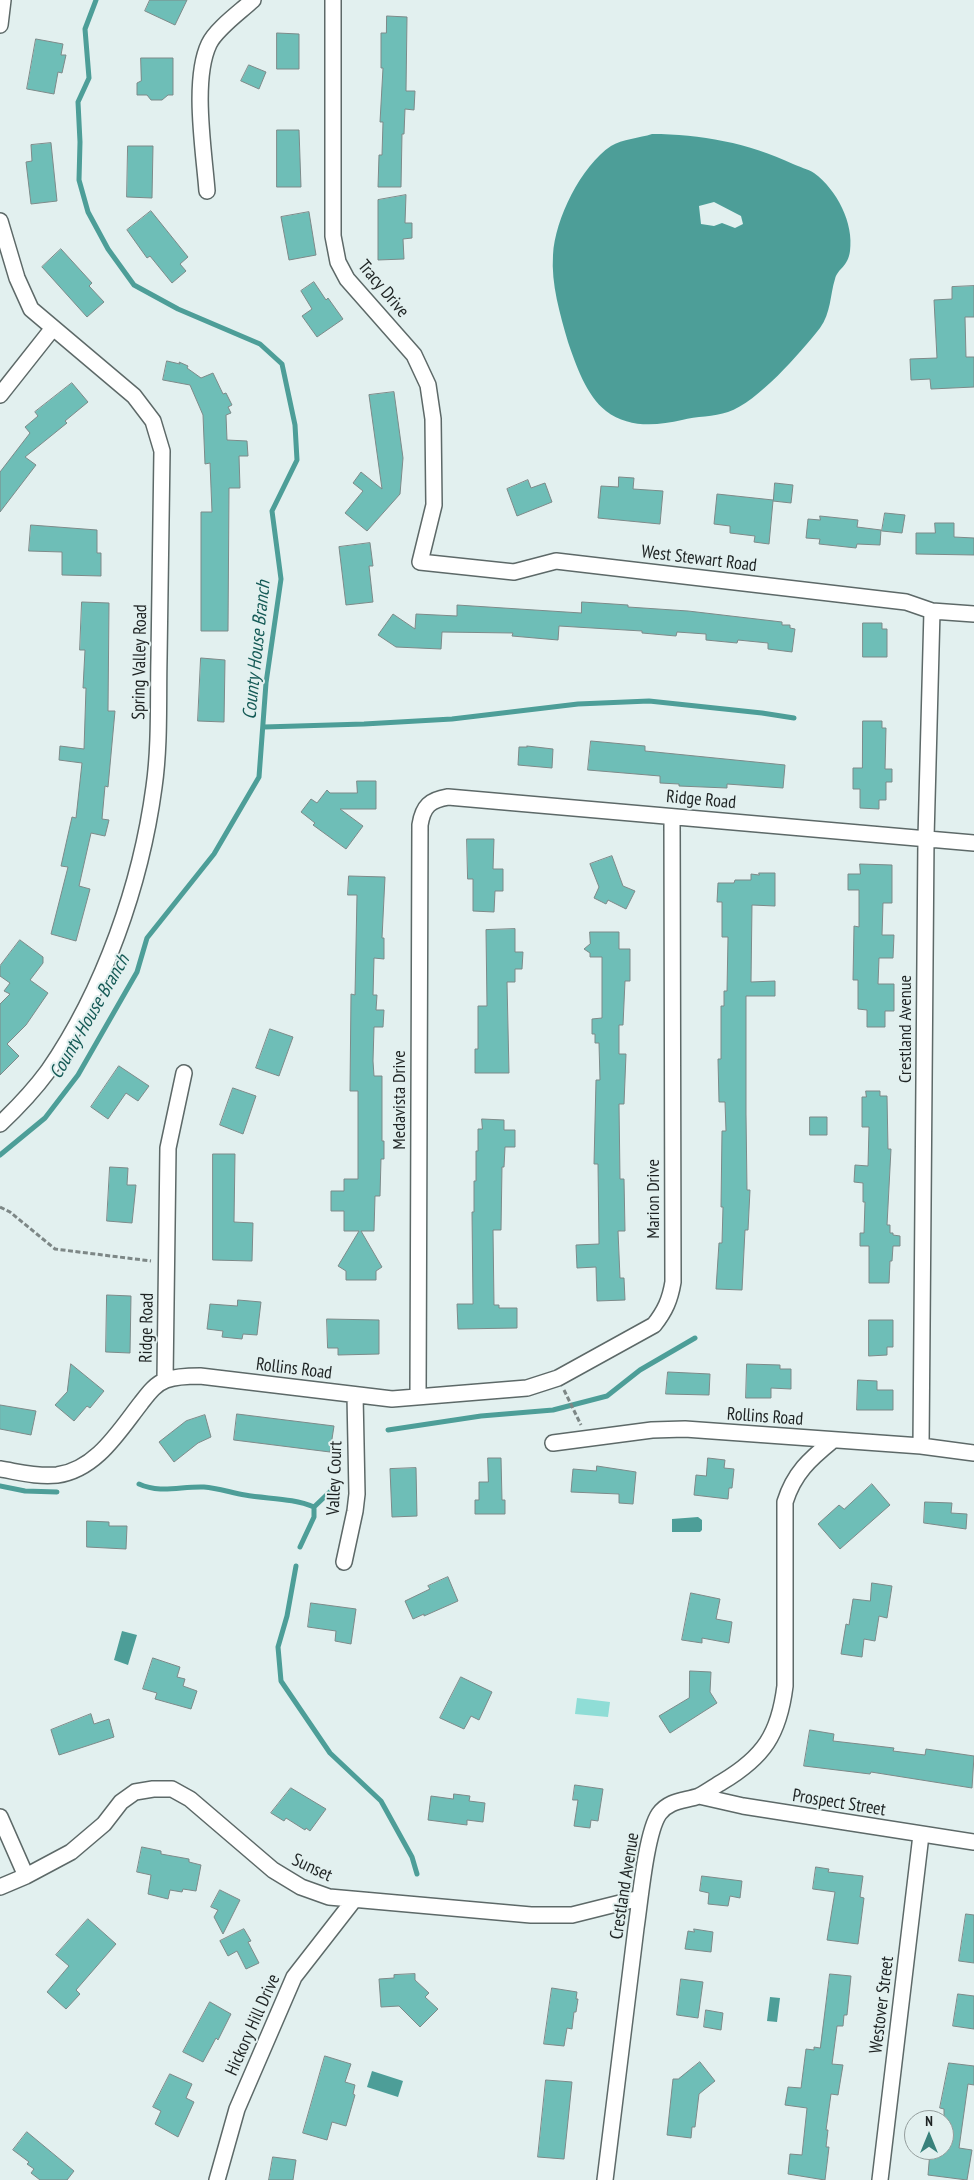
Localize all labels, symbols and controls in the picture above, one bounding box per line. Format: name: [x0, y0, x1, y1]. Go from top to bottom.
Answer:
street label: Tracy Drive: [353, 256, 413, 322]
street label: West Stewart Road: [640, 541, 758, 577]
water label: County House Branch: [238, 579, 276, 721]
street label: Spring Valley Road: [128, 604, 152, 720]
street label: Ridge Road: [665, 786, 737, 814]
water label: County House Branch: [45, 951, 135, 1083]
street label: Crestland Avenue: [895, 975, 917, 1083]
street label: Medavista Drive: [389, 1050, 411, 1150]
street label: Marion Drive: [643, 1159, 665, 1239]
street label: Ridge Road: [136, 1293, 158, 1363]
street label: Rollins Road: [255, 1354, 333, 1384]
street label: Rollins Road: [726, 1404, 804, 1430]
street label: Valley Court: [323, 1440, 347, 1516]
street label: Prospect Street: [791, 1785, 887, 1821]
street label: Crestland Avenue: [606, 1831, 644, 1941]
street label: Sunset: [288, 1849, 336, 1887]
street label: Westover Street: [865, 1955, 899, 2055]
street label: Hickory Hill Drive: [221, 1971, 285, 2079]
north arrow: [904, 2110, 954, 2160]
text: N: [925, 2112, 933, 2130]

